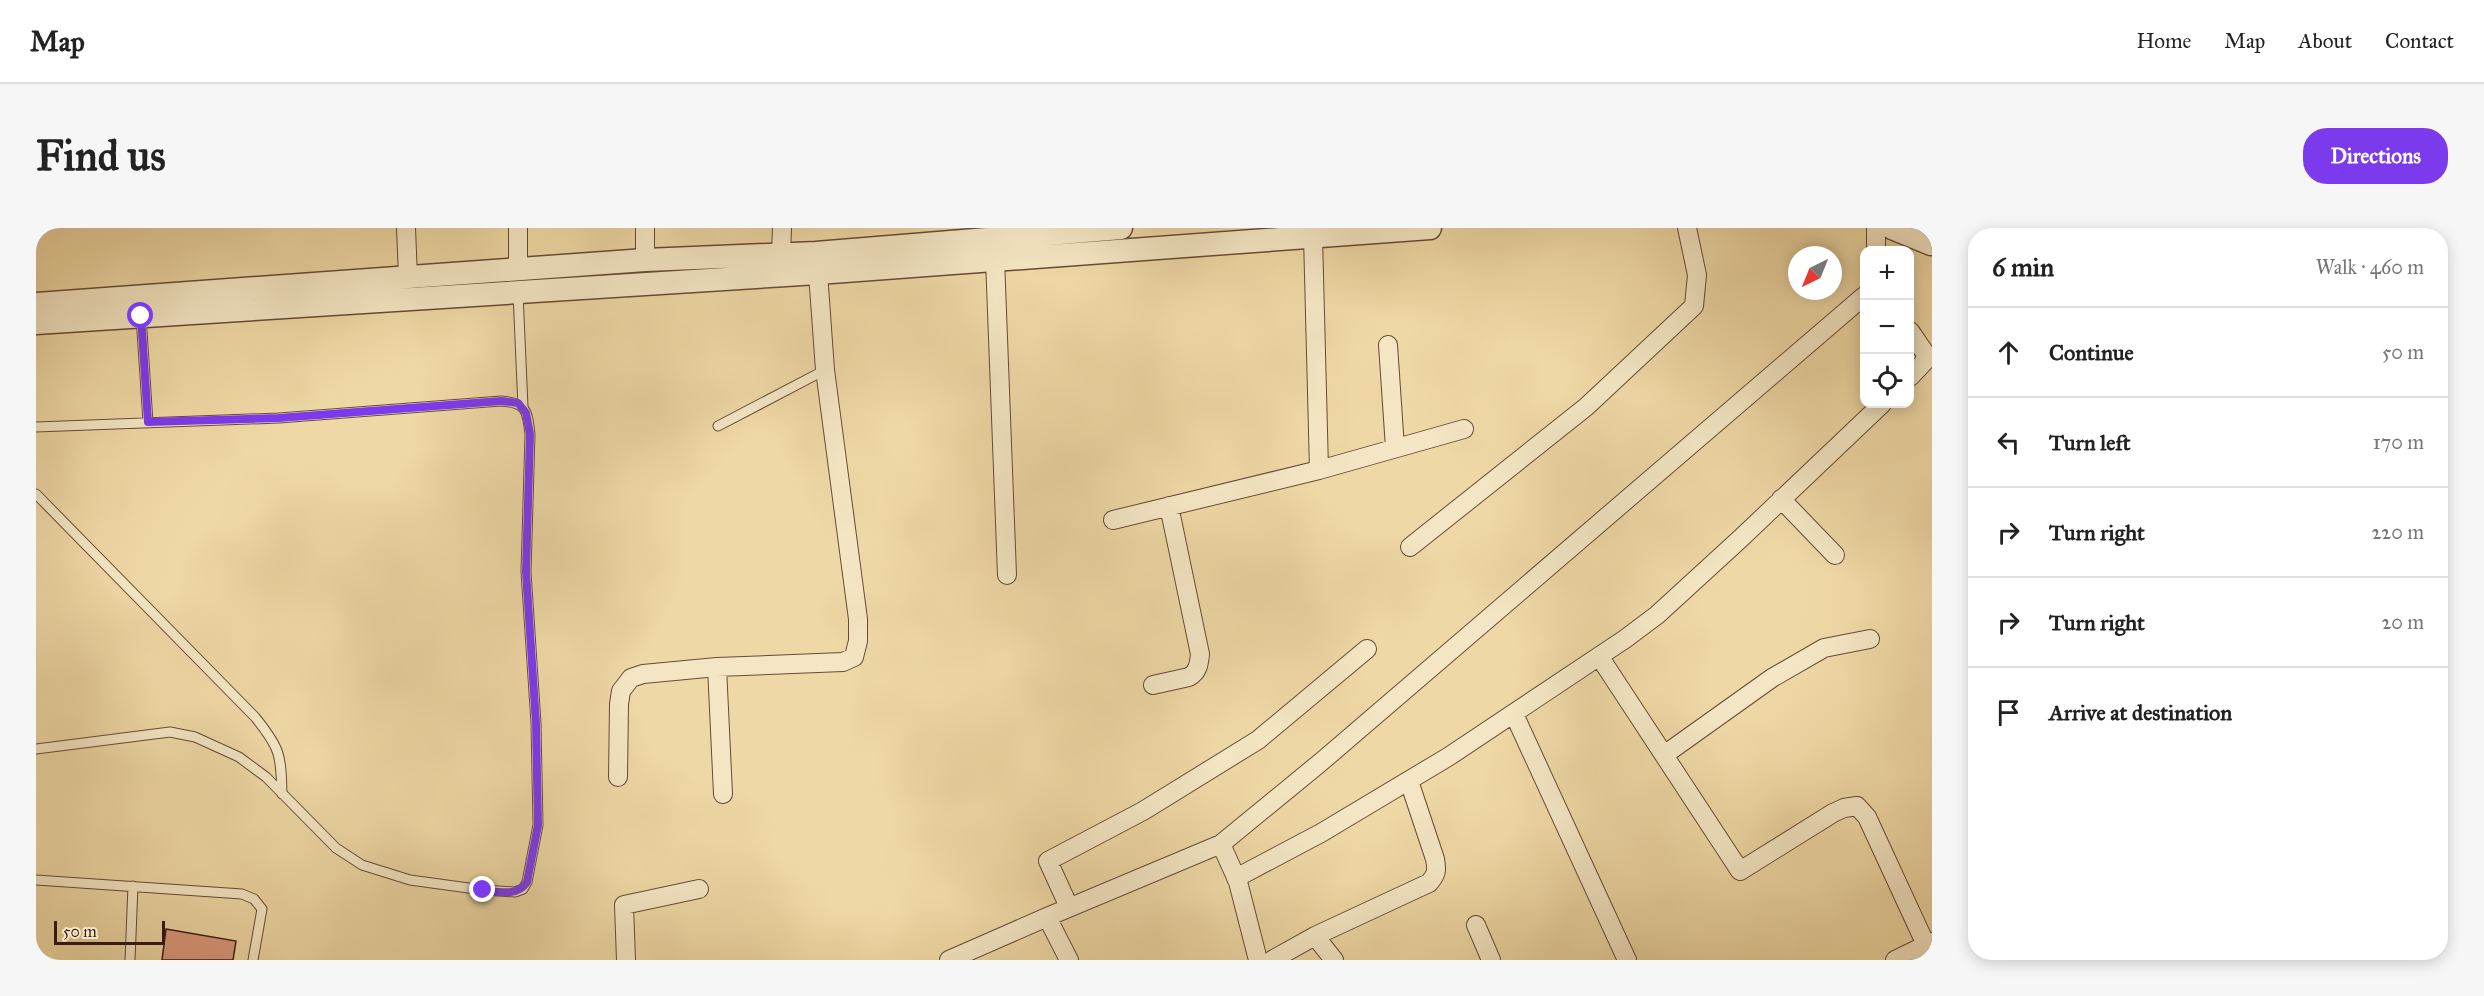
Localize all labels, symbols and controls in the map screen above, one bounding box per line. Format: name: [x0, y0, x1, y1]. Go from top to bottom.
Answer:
text: Map: [30, 24, 85, 59]
text: Home: [2136, 28, 2191, 54]
text: Map: [2224, 28, 2265, 54]
text: About: [2298, 28, 2352, 54]
text: Contact: [2385, 28, 2454, 54]
button: Directions: [2303, 128, 2448, 184]
text: Find us: [36, 130, 166, 182]
north arrow: [1788, 246, 1842, 300]
map controls: [1860, 246, 1914, 408]
button: +: [1860, 246, 1914, 300]
text: 6 min: [1992, 251, 2054, 283]
text: Walk · 460 m: [2316, 255, 2424, 279]
button: −: [1860, 300, 1914, 354]
route start: [127, 302, 153, 328]
icon: ahead: [1992, 336, 2025, 369]
text: Continue: [2049, 339, 2134, 366]
text: 50 m: [2382, 340, 2424, 364]
button: locate: [1860, 354, 1914, 408]
icon: left: [1992, 426, 2025, 459]
text: Turn left: [2049, 429, 2131, 456]
text: 170 m: [2373, 430, 2424, 454]
icon: right: [1992, 516, 2025, 549]
text: Turn right: [2049, 519, 2145, 546]
text: 220 m: [2372, 520, 2424, 544]
icon: right: [1992, 606, 2025, 639]
text: Turn right: [2049, 609, 2145, 636]
text: 20 m: [2381, 610, 2424, 634]
icon: arrive: [1992, 696, 2025, 729]
text: Arrive at destination: [2049, 699, 2232, 726]
route end: [469, 876, 495, 902]
scale bar: [54, 918, 165, 946]
text: 50 m: [63, 922, 97, 941]

